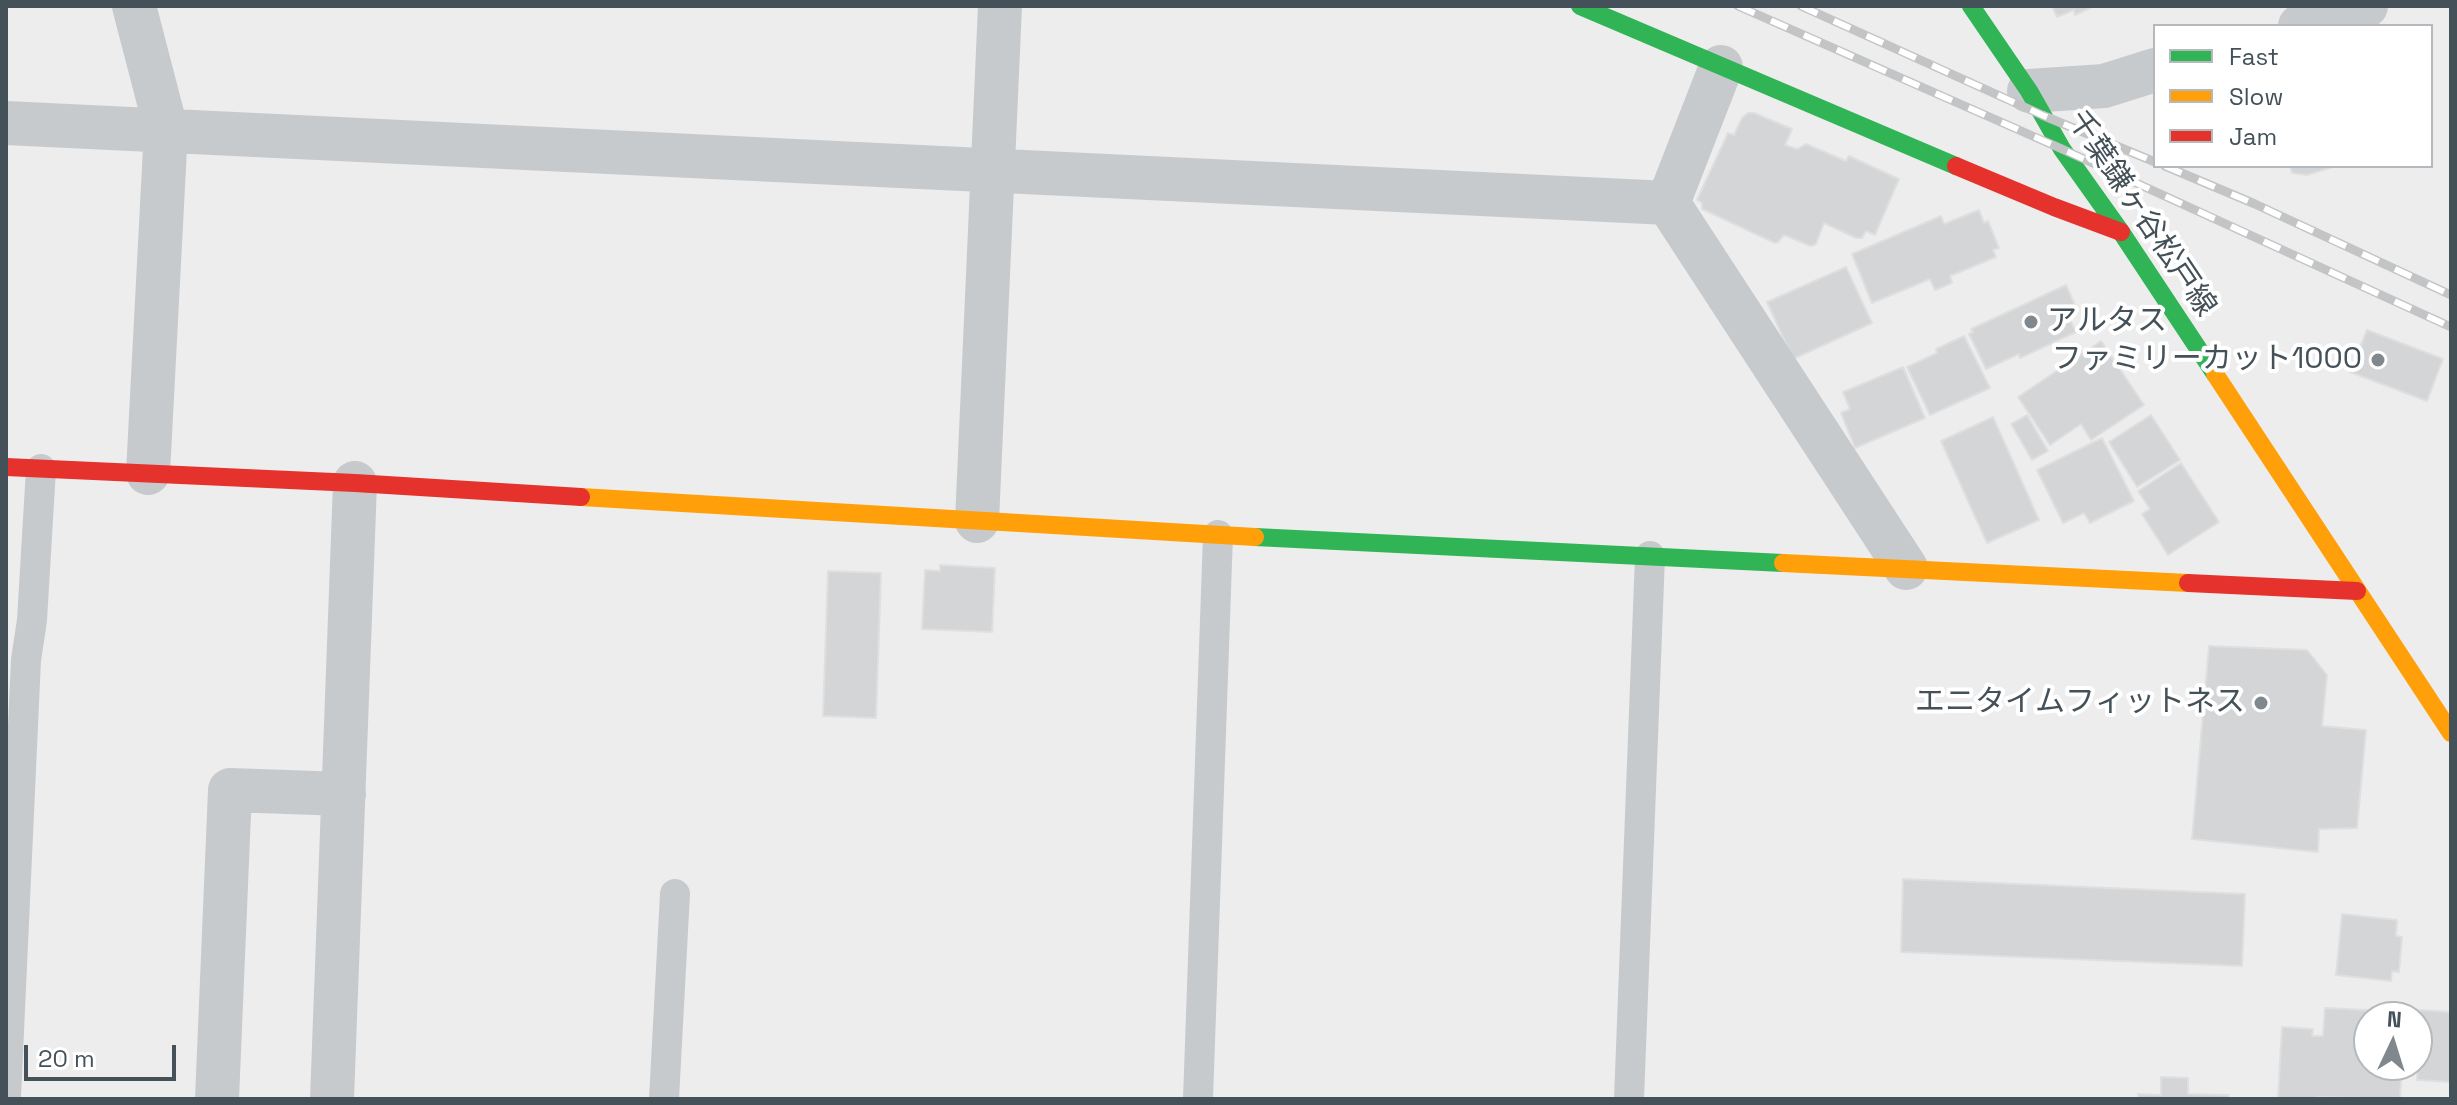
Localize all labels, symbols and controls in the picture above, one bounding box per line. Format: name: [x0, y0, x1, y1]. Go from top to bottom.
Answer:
legend: [2153, 24, 2433, 168]
text: Fast: [2229, 41, 2279, 72]
text: Slow: [2229, 81, 2283, 112]
street label: 千葉鎌ヶ谷松戸線: [2059, 104, 2223, 324]
text: Jam: [2229, 121, 2277, 152]
place label: アルタス: [2047, 304, 2167, 340]
marker: アルタス: [2022, 313, 2040, 331]
place label: ファミリーカット1000: [2052, 342, 2362, 378]
marker: ファミリーカット1000: [2369, 351, 2387, 369]
place label: エニタイムフィットネス: [1915, 685, 2245, 721]
marker: エニタイムフィットネス: [2252, 694, 2270, 712]
north arrow: [2353, 1001, 2433, 1081]
text: N: [2386, 1005, 2403, 1034]
scale bar: [28, 1029, 180, 1079]
text: 20 m: [38, 1043, 95, 1074]

